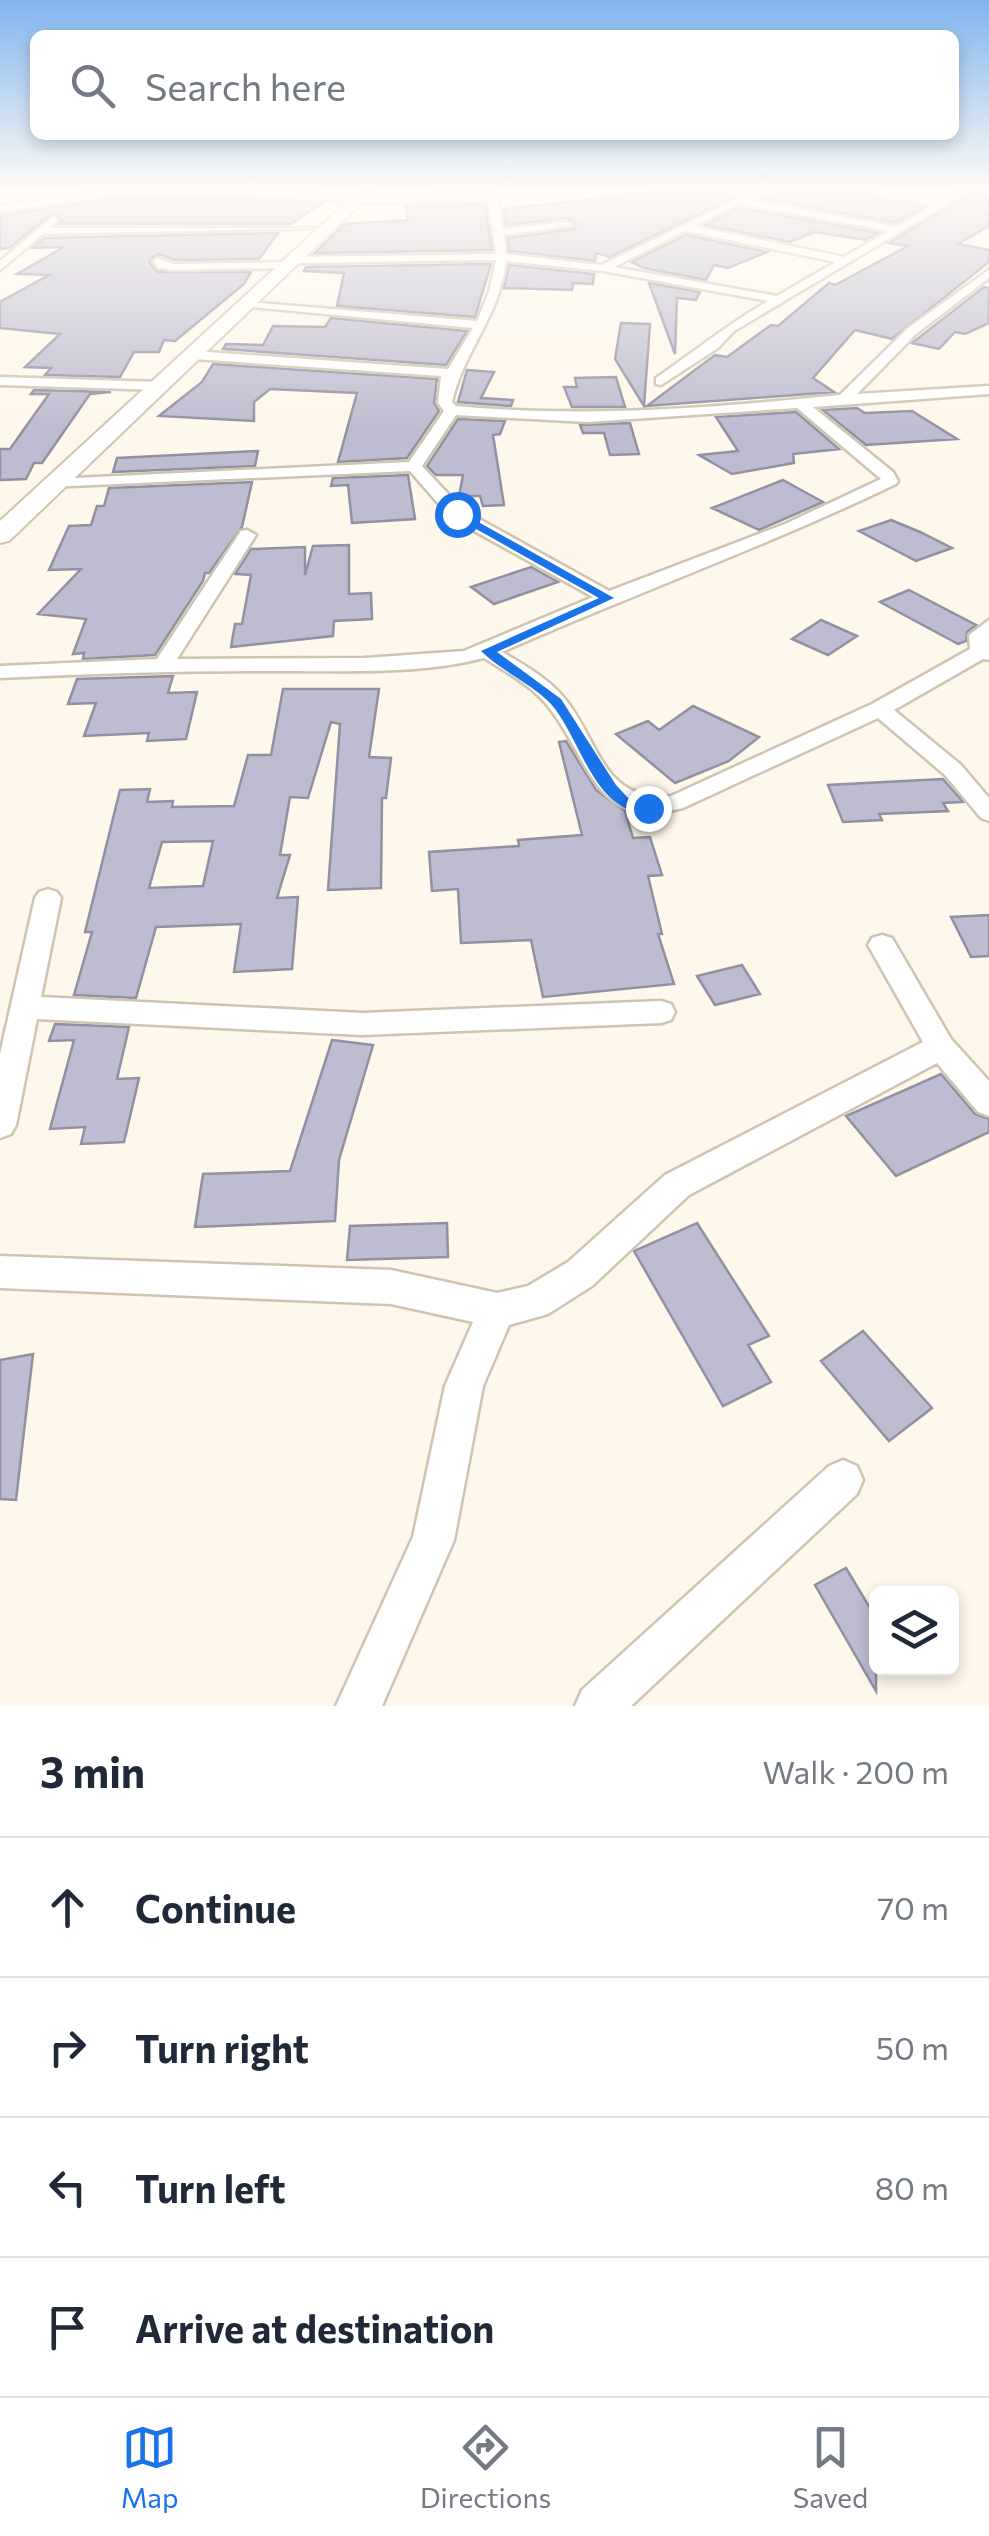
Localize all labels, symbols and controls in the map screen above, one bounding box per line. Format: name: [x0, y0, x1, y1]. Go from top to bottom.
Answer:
search box: [30, 30, 959, 140]
icon: search: [65, 58, 120, 113]
text: Search here: [145, 62, 346, 109]
route start: [435, 492, 481, 538]
route end: [626, 786, 672, 832]
map controls: [869, 1586, 959, 1676]
button: layers: [869, 1586, 959, 1676]
text: 3 min: [40, 1745, 145, 1797]
text: Walk · 200 m: [763, 1751, 949, 1791]
icon: ahead: [40, 1880, 95, 1935]
text: Continue: [135, 1884, 296, 1931]
text: 70 m: [877, 1887, 949, 1927]
icon: right: [40, 2020, 95, 2075]
text: Turn right: [135, 2024, 309, 2071]
text: 50 m: [876, 2027, 949, 2067]
icon: left: [40, 2160, 95, 2215]
text: Turn left: [135, 2164, 286, 2211]
text: 80 m: [875, 2167, 949, 2207]
icon: arrive: [40, 2300, 95, 2355]
text: Arrive at destination: [135, 2304, 494, 2351]
tab: Map: [121, 2420, 178, 2514]
tab: Directions: [420, 2420, 551, 2514]
tab: Saved: [793, 2420, 868, 2514]

